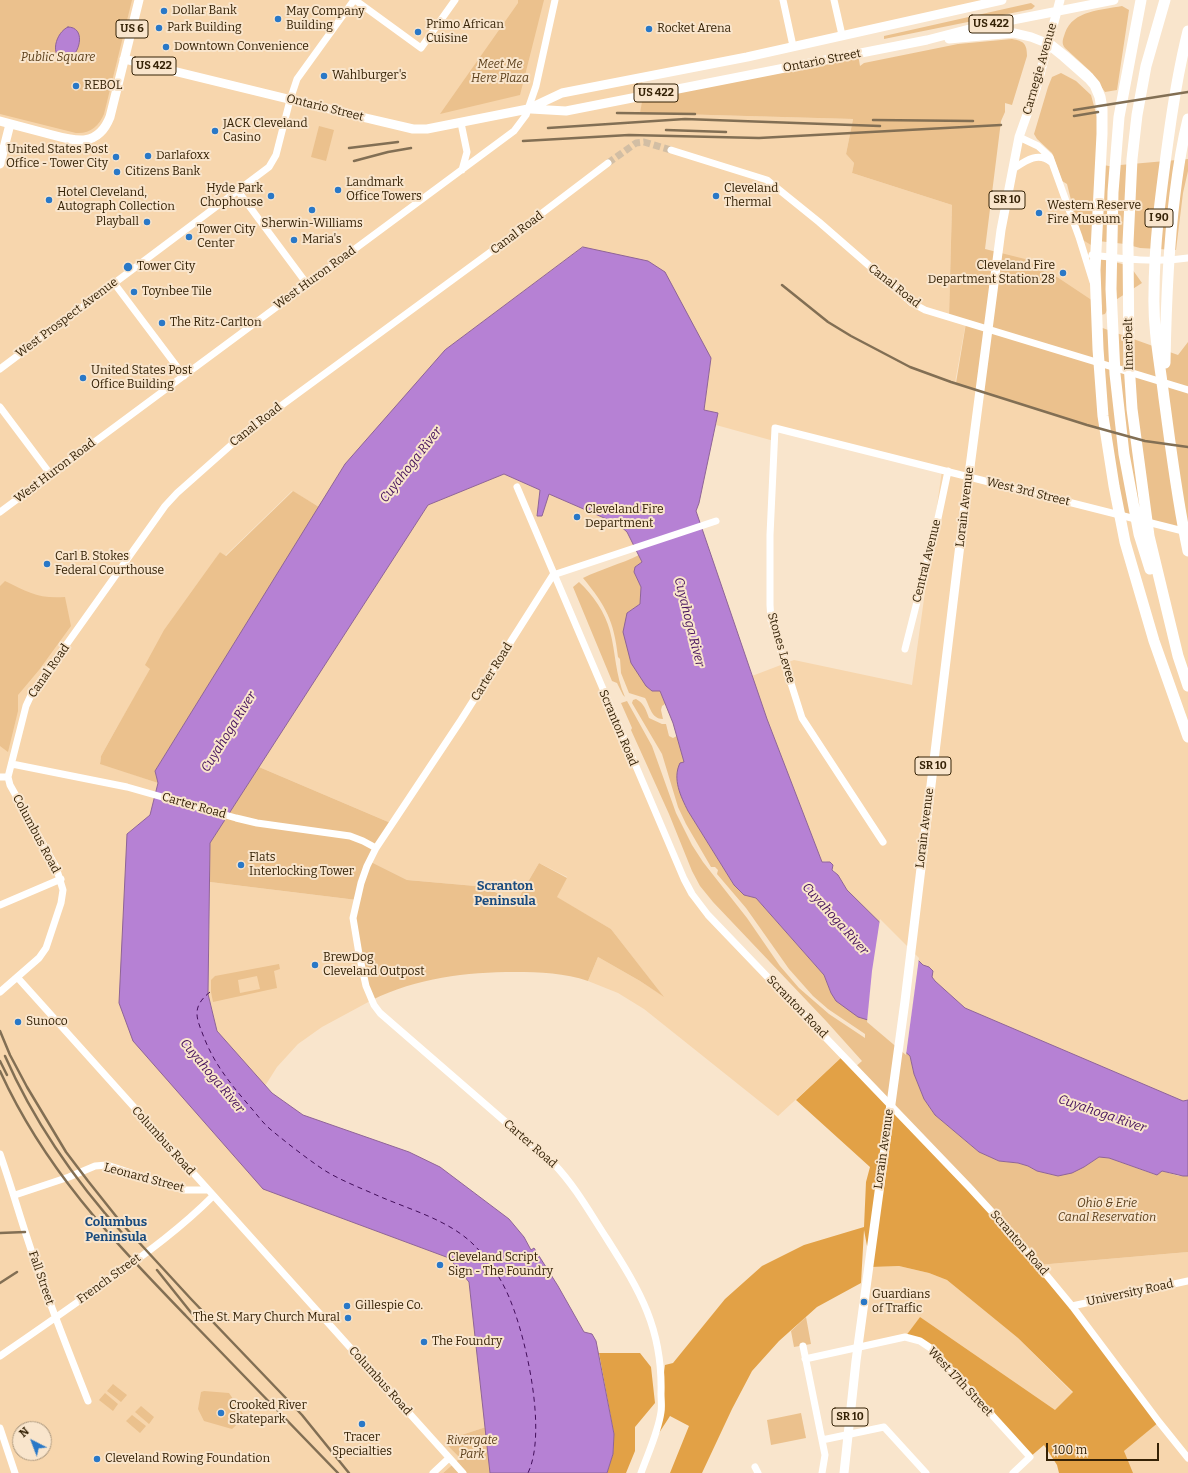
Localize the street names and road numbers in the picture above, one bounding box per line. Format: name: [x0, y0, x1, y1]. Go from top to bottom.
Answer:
road number: US 422: [969, 15, 1013, 33]
road number: US 6: [116, 20, 148, 38]
street label: Carnegie Avenue: [1020, 22, 1060, 116]
street label: Ontario Street: [782, 46, 862, 76]
road number: US 422: [132, 57, 176, 75]
road number: US 422: [634, 84, 678, 102]
street label: Ontario Street: [285, 91, 365, 125]
road number: SR 10: [989, 191, 1025, 209]
street label: Canal Road: [488, 209, 546, 257]
road number: I 90: [1145, 209, 1173, 227]
street label: West Huron Road: [271, 243, 359, 313]
street label: Canal Road: [865, 261, 923, 311]
street label: West Prospect Avenue: [13, 275, 121, 361]
street label: Innerbelt: [1121, 318, 1137, 370]
street label: Canal Road: [227, 400, 285, 450]
street label: West Huron Road: [12, 436, 98, 506]
street label: Lorain Avenue: [953, 466, 977, 548]
street label: West 3rd Street: [985, 475, 1071, 509]
street label: Central Avenue: [910, 518, 944, 604]
street label: Stones Levee: [764, 611, 798, 685]
street label: Carter Road: [468, 640, 516, 704]
street label: Canal Road: [25, 641, 73, 701]
street label: Scranton Road: [595, 688, 641, 768]
road number: SR 10: [915, 757, 951, 775]
street label: Lorain Avenue: [913, 787, 937, 869]
street label: Carter Road: [160, 790, 228, 822]
street label: Columbus Road: [9, 792, 63, 876]
street label: Scranton Road: [764, 973, 830, 1041]
street label: Columbus Road: [128, 1104, 198, 1178]
street label: Lorain Avenue: [871, 1108, 897, 1190]
street label: Carter Road: [500, 1117, 560, 1171]
street label: Leonard Street: [102, 1160, 186, 1196]
street label: Scranton Road: [987, 1208, 1051, 1278]
street label: Fall Street: [25, 1249, 57, 1307]
street label: French Street: [74, 1251, 144, 1307]
street label: University Road: [1085, 1277, 1175, 1309]
street label: Columbus Road: [345, 1344, 415, 1418]
street label: West 17th Street: [924, 1344, 996, 1420]
road number: SR 10: [832, 1408, 868, 1426]

